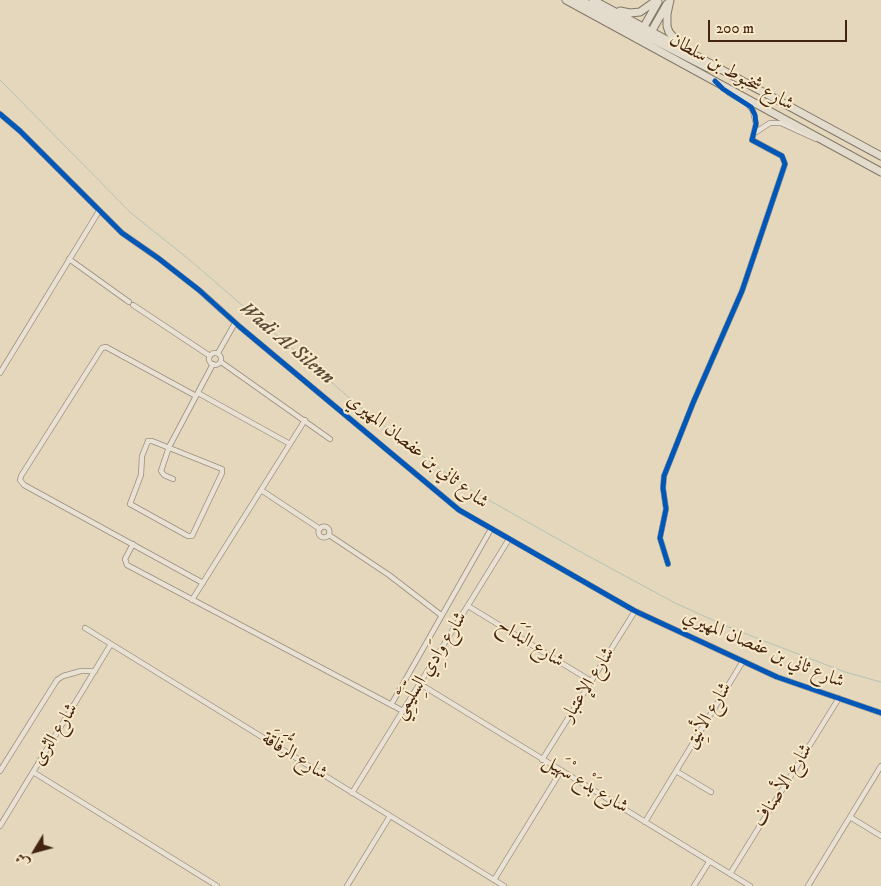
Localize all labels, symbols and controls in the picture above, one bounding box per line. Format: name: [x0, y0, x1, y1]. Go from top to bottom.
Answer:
scale bar: [711, 10, 850, 42]
text: 200 m: [716, 19, 754, 38]
street label: شارع شخبوط بن سلطان: [665, 29, 797, 117]
water label: Wadi Al Silenn: [234, 297, 338, 391]
street label: شارع ثاني بن عفصان المهيري: [342, 390, 492, 514]
street label: شارع ثاني بن عفصان المهيري: [679, 606, 847, 694]
street label: شارع وَادِي السِّلَيْمِي: [389, 608, 473, 724]
street label: شارع البَدَاح: [492, 615, 568, 673]
street label: شارع الإعتبار: [557, 643, 621, 727]
street label: شارع الأنِيق: [680, 679, 738, 753]
street label: شارع الثرى: [28, 700, 84, 770]
street label: شارع الرُّفَاقَة: [257, 728, 331, 786]
street label: شارع الأصناف: [749, 740, 819, 832]
street label: شارع بَدْع سْهَيل: [538, 751, 632, 819]
north arrow: [10, 826, 60, 876]
text: ش: [12, 849, 34, 871]

